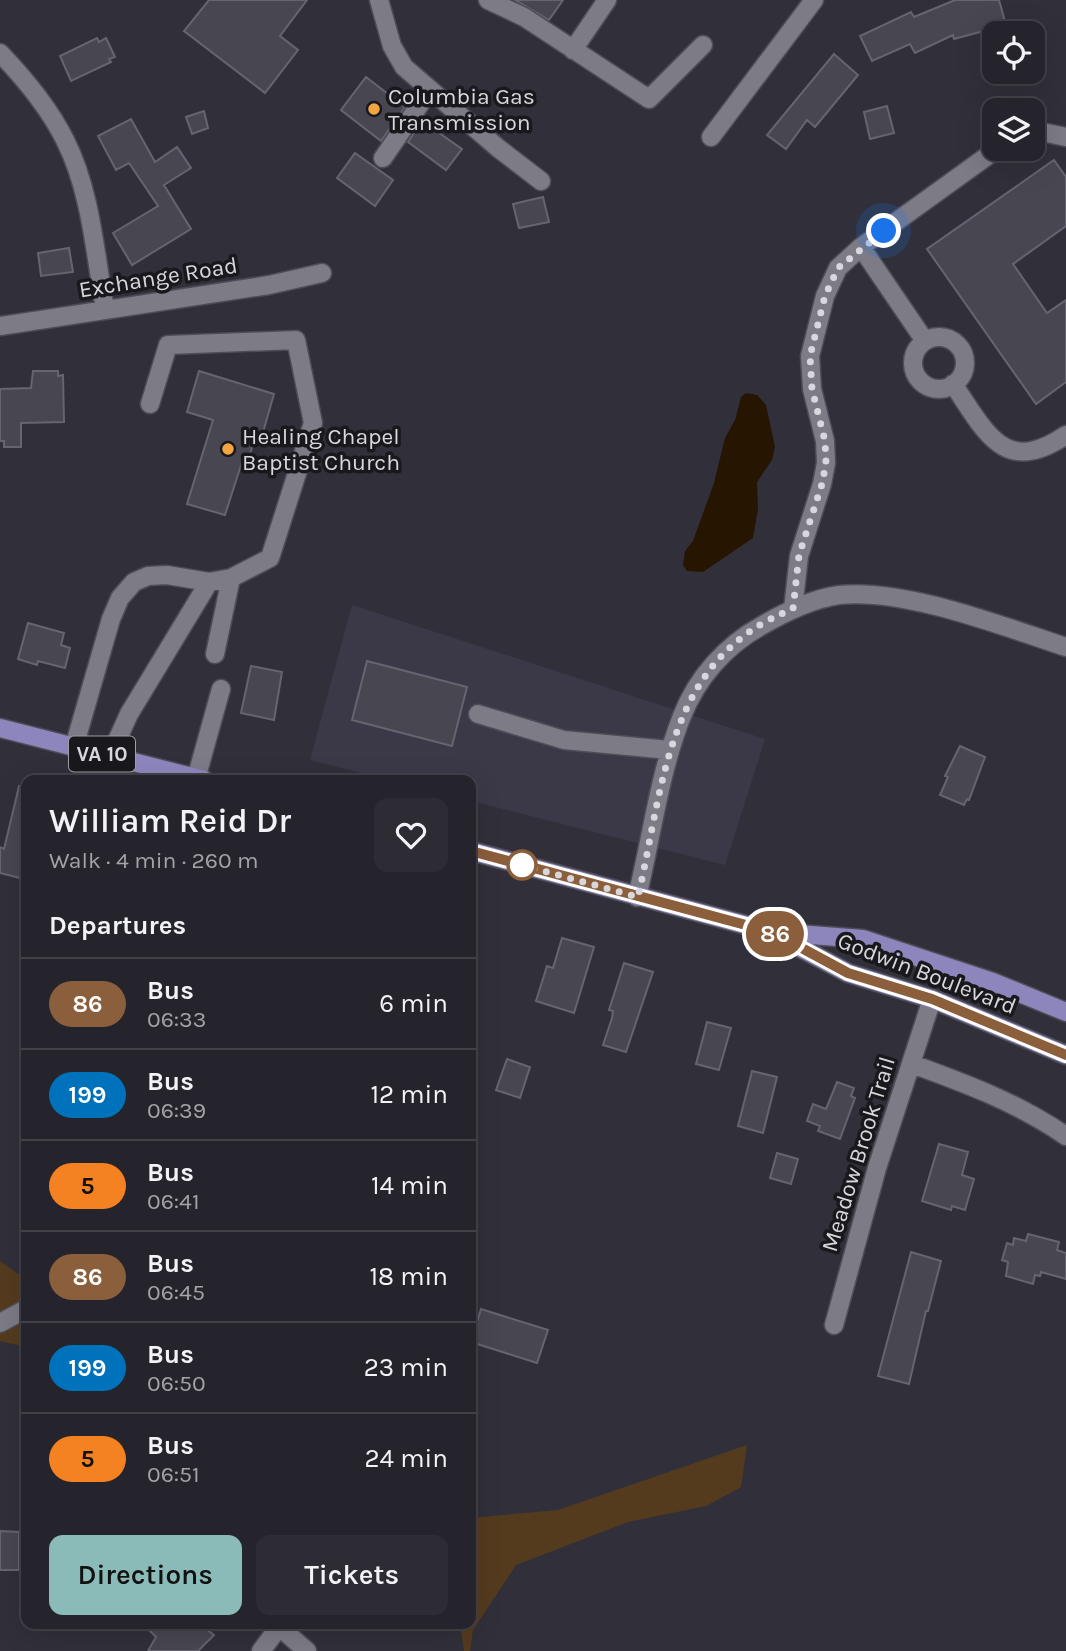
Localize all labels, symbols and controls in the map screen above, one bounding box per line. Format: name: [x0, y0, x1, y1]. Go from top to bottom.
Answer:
map controls: [982, 21, 1045, 161]
button: locate: [982, 21, 1045, 84]
place label: Columbia Gas Transmission: [388, 83, 535, 136]
button: layers: [982, 98, 1045, 161]
marker: Columbia Gas Transmission: [366, 101, 382, 117]
your location: [866, 213, 901, 248]
street label: Exchange Road: [77, 252, 239, 303]
place label: Healing Chapel Baptist Church: [242, 423, 400, 476]
marker: Healing Chapel Baptist Church: [220, 441, 236, 457]
road number: VA 10: [69, 736, 135, 772]
button: heart: [374, 798, 448, 872]
text: William Reid Dr: [49, 802, 291, 840]
text: Walk · 4 min · 260 m: [49, 847, 259, 874]
unlabelled marker: [507, 850, 537, 880]
text: Departures: [49, 910, 186, 941]
line badge: 86: [744, 911, 806, 957]
text: 86: [760, 920, 790, 948]
street label: Godwin Boulevard: [834, 927, 1020, 1020]
text: Bus: [147, 975, 194, 1006]
text: 6 min: [379, 988, 448, 1019]
text: 86: [72, 990, 103, 1018]
text: 06:33: [147, 1006, 206, 1033]
street label: Meadow Brook Trail: [816, 1053, 901, 1255]
text: Bus: [147, 1066, 194, 1097]
text: 12 min: [370, 1079, 448, 1110]
text: 199: [69, 1081, 106, 1109]
text: 06:39: [147, 1097, 206, 1124]
text: Bus: [147, 1157, 194, 1188]
text: 14 min: [371, 1170, 448, 1201]
text: 5: [81, 1172, 94, 1200]
text: 06:41: [147, 1188, 200, 1215]
text: Bus: [147, 1248, 194, 1279]
text: 18 min: [369, 1261, 448, 1292]
text: 86: [72, 1263, 103, 1291]
text: 06:45: [147, 1279, 205, 1306]
text: Bus: [147, 1339, 194, 1370]
text: 23 min: [364, 1352, 448, 1383]
text: 199: [69, 1354, 106, 1382]
text: 06:50: [147, 1370, 206, 1397]
text: Bus: [147, 1430, 194, 1461]
text: 24 min: [364, 1443, 448, 1474]
text: 5: [81, 1445, 94, 1473]
text: 06:51: [147, 1461, 200, 1488]
button: Directions: [49, 1535, 242, 1615]
button: Tickets: [256, 1535, 448, 1615]

